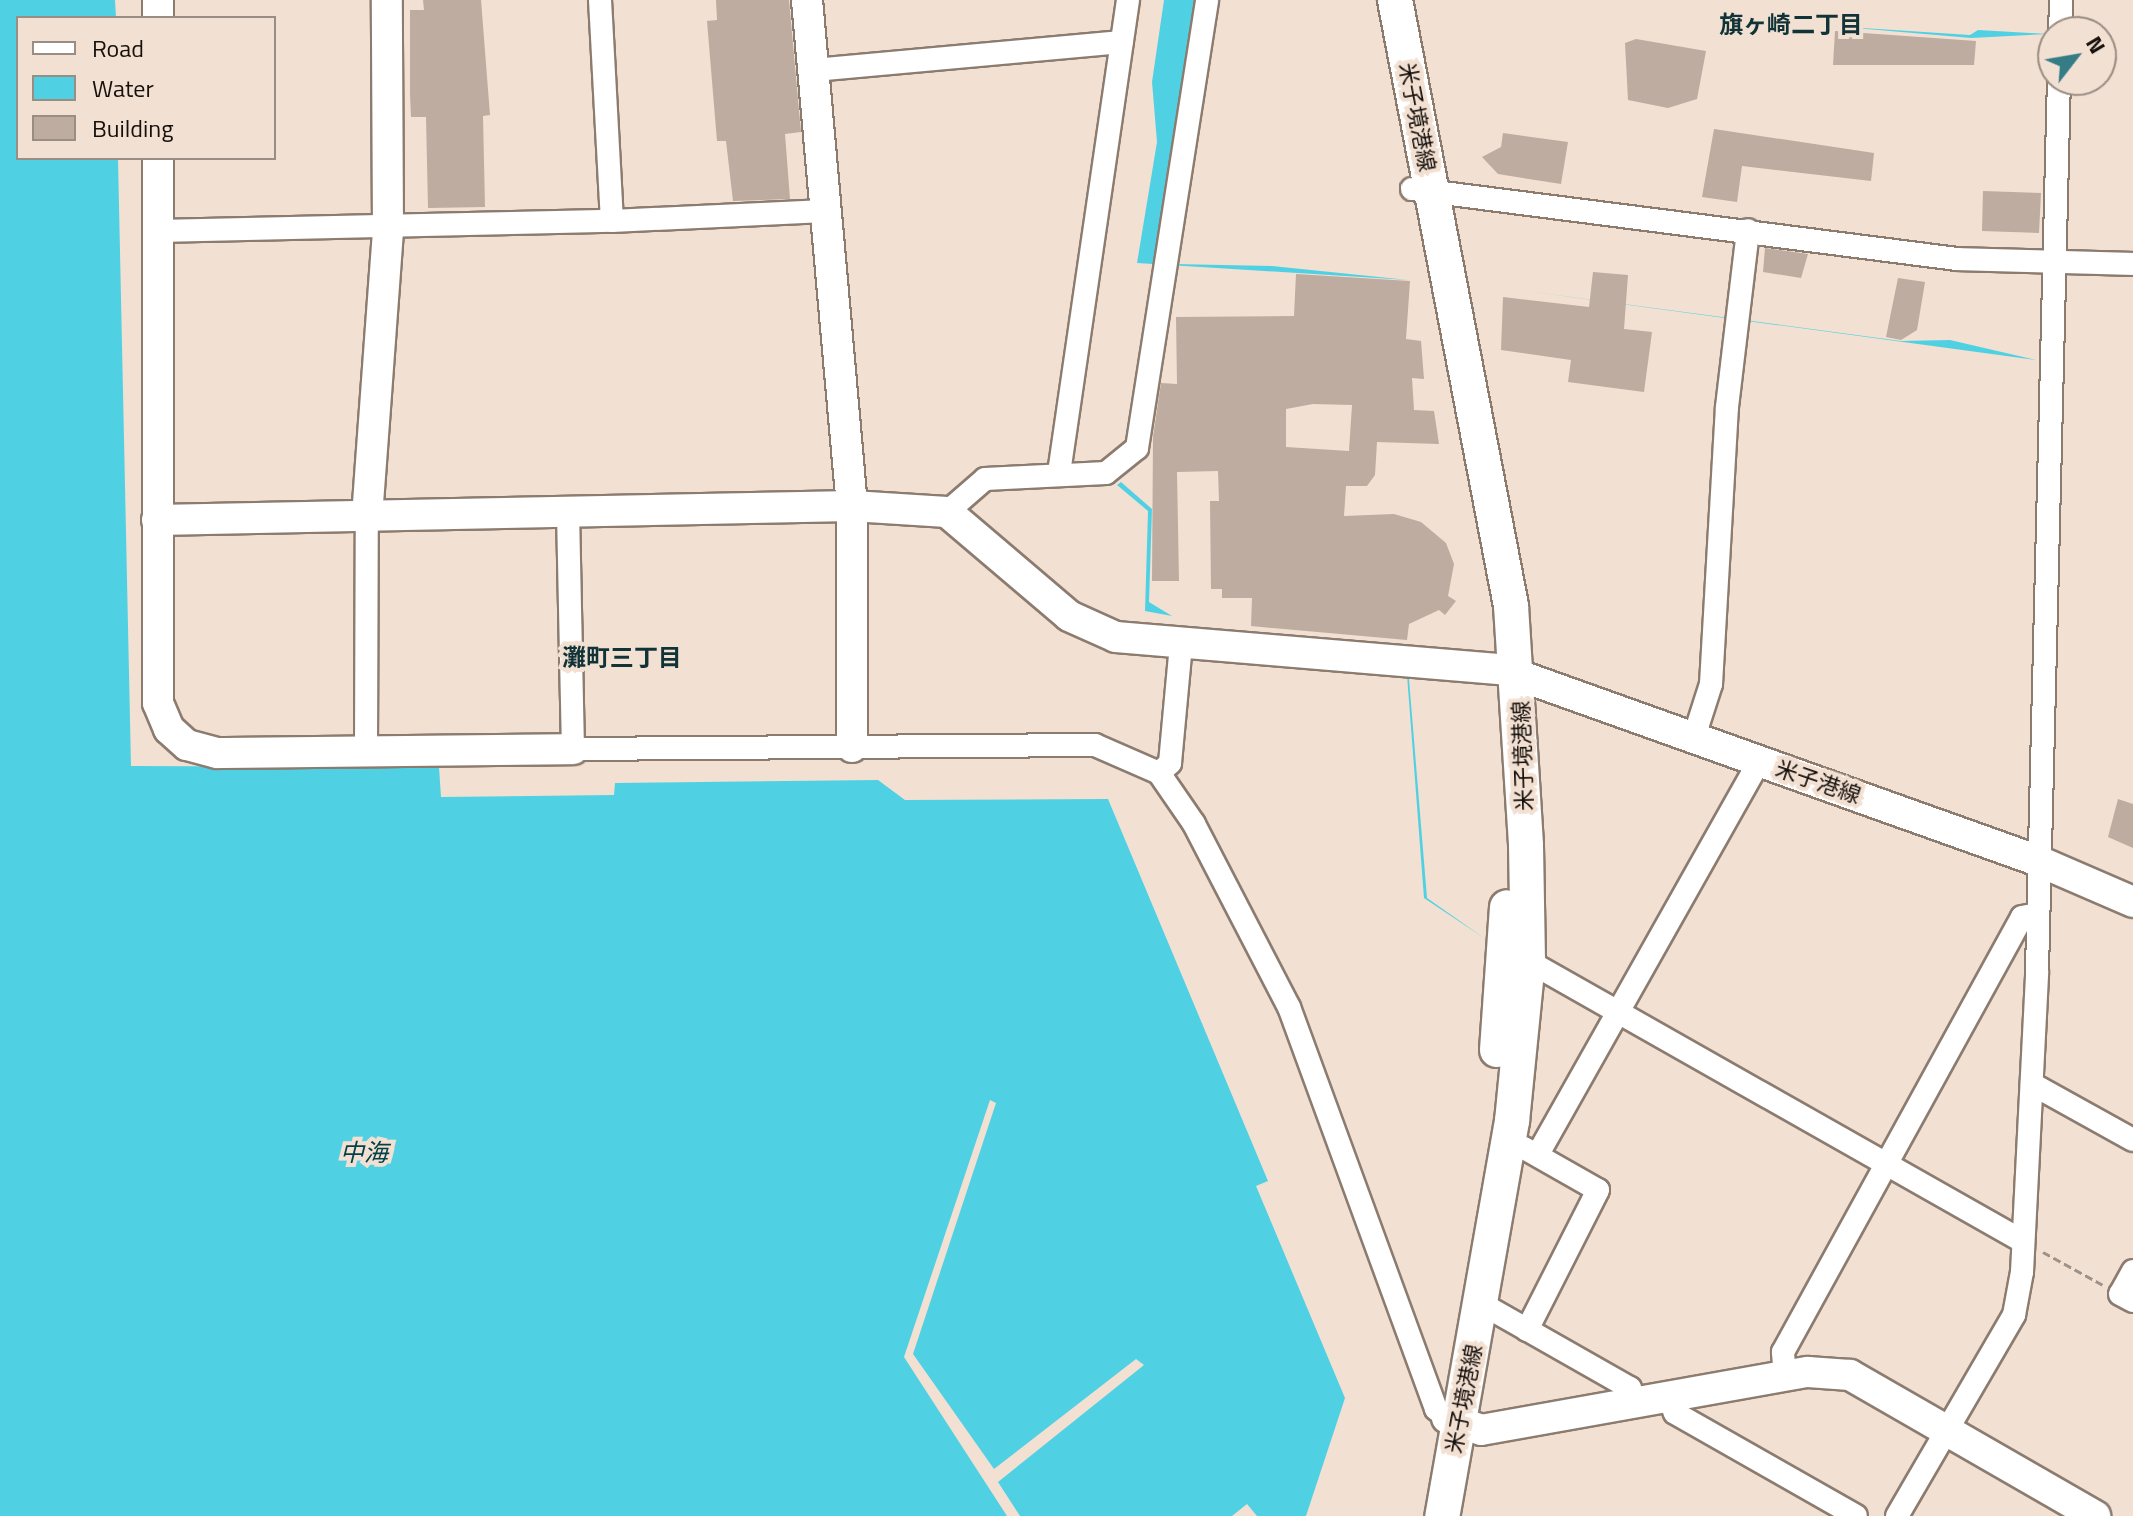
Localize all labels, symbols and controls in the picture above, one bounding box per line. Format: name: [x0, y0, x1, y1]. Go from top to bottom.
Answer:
district label: 旗ヶ崎二丁目: [1719, 11, 1863, 39]
legend: [16, 16, 276, 160]
north arrow: [2037, 16, 2117, 96]
text: N: [2077, 29, 2114, 60]
text: Road: [92, 30, 144, 66]
street label: 米子境港線: [1394, 60, 1440, 174]
text: Water: [92, 70, 154, 106]
text: Building: [92, 110, 174, 146]
district label: 灘町三丁目: [562, 644, 682, 672]
street label: 米子境港線: [1508, 701, 1538, 811]
street label: 米子港線: [1772, 755, 1864, 809]
water label: 中海: [340, 1139, 388, 1167]
street label: 米子境港線: [1441, 1342, 1487, 1456]

